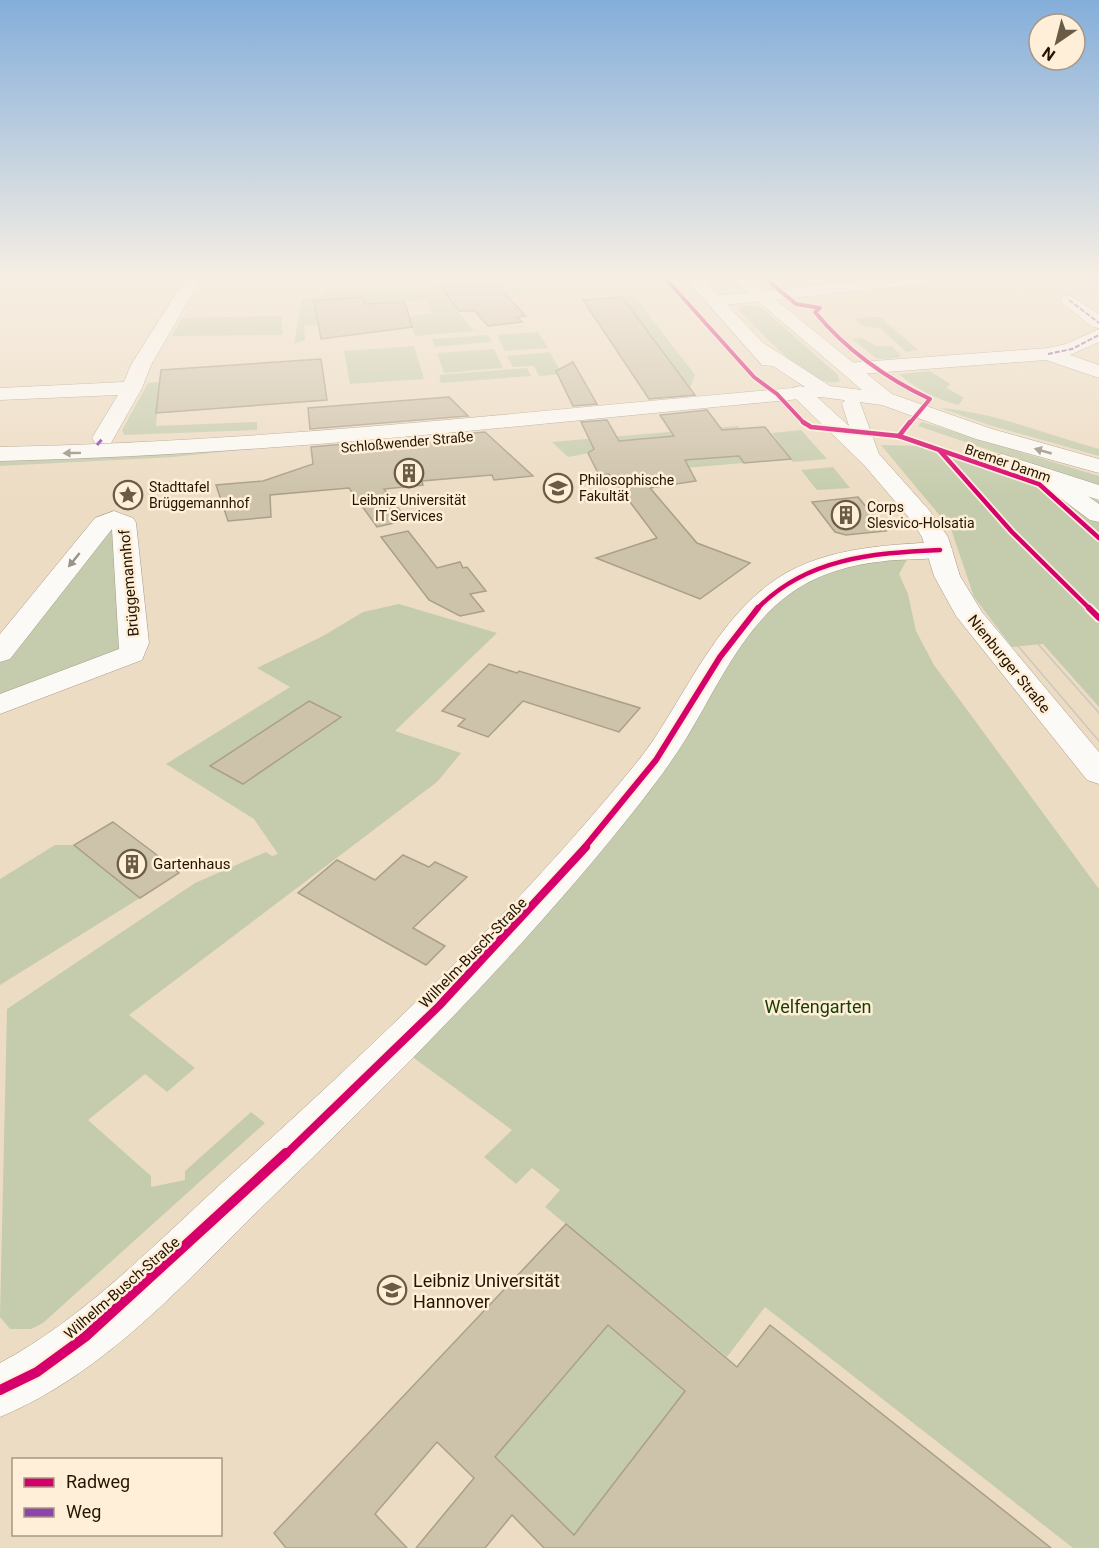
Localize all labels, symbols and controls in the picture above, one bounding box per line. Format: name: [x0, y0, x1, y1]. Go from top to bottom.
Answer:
north arrow: [1027, 12, 1087, 72]
text: N: [1039, 43, 1059, 65]
street label: Schloßwender Straße: [340, 428, 474, 456]
street label: Bremer Damm: [963, 441, 1053, 485]
one-way arrow: [1034, 446, 1052, 455]
one-way arrow: [62, 448, 81, 457]
building icon: Leibniz Universität IT Services: [393, 457, 425, 489]
school or university icon: Philosophische Fakultät: [542, 472, 574, 504]
place label: Philosophische Fakultät: [579, 472, 674, 504]
place icon: Stadttafel Brüggemannhof: [112, 479, 144, 511]
place label: Stadttafel Brüggemannhof: [149, 479, 249, 511]
place label: Leibniz Universität IT Services: [352, 492, 467, 524]
building icon: Corps Slesvico-Holsatia: [830, 499, 862, 531]
place label: Corps Slesvico-Holsatia: [867, 499, 975, 531]
street label: Brüggemannhof: [115, 528, 143, 637]
one-way arrow: [68, 552, 81, 568]
street label: Nienburger Straße: [964, 611, 1054, 717]
building icon: Gartenhaus: [116, 848, 148, 880]
place label: Gartenhaus: [153, 855, 230, 873]
street label: Wilhelm-Busch-Straße: [415, 894, 531, 1012]
park label: Welfengarten: [765, 996, 871, 1017]
street label: Wilhelm-Busch-Straße: [61, 1233, 183, 1343]
place label: Leibniz Universität Hannover: [413, 1270, 560, 1312]
school or university icon: Leibniz Universität Hannover: [376, 1274, 408, 1306]
legend: [12, 1458, 222, 1536]
text: Radweg: [66, 1471, 130, 1492]
text: Weg: [66, 1501, 101, 1522]

